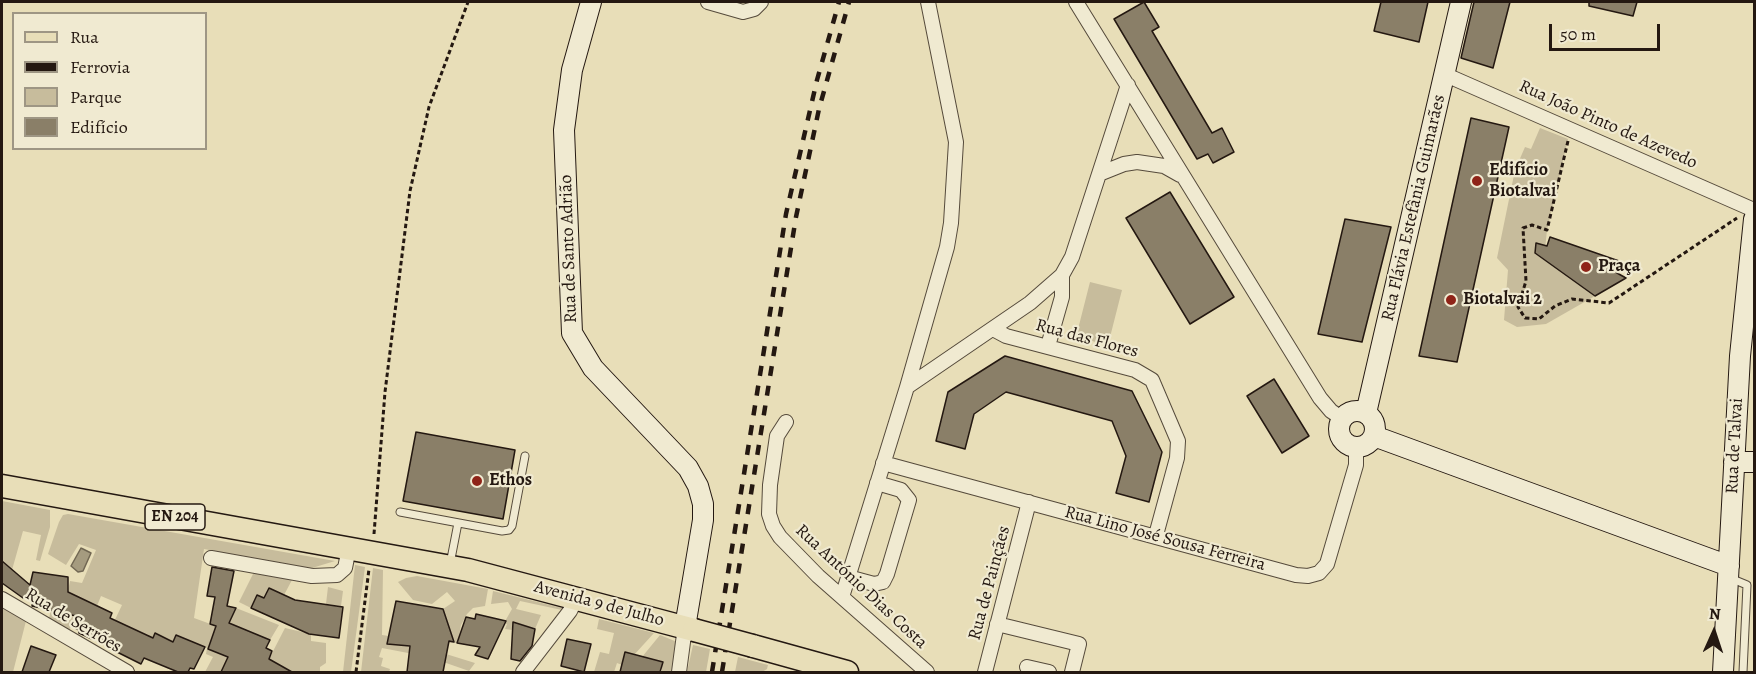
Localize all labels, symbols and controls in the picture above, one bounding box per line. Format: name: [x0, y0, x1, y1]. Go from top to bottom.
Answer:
legend: [12, 12, 207, 150]
scale bar: [1552, 12, 1663, 50]
text: 50 m: [1560, 22, 1596, 46]
text: Rua: [70, 25, 99, 49]
text: Ferrovia: [70, 55, 130, 79]
street label: Rua João Pinto de Azevedo: [1515, 76, 1701, 174]
text: Parque: [70, 85, 122, 109]
street label: Rua Flávia Estefânia Guimarães: [1377, 93, 1451, 323]
text: Edifício: [70, 115, 128, 139]
place label: Edifício Biotalvai: [1489, 160, 1556, 202]
street label: Rua de Santo Adrião: [556, 174, 582, 324]
marker: Edifício Biotalvai: [1470, 174, 1484, 188]
place label: Praça: [1598, 256, 1641, 278]
marker: Praça: [1579, 260, 1593, 274]
place label: Biotalvai 2: [1463, 289, 1542, 311]
marker: Biotalvai 2: [1444, 293, 1458, 307]
street label: Rua das Flores: [1033, 315, 1141, 363]
street label: Rua de Talvai: [1722, 397, 1748, 495]
place label: Ethos: [489, 470, 532, 492]
marker: Ethos: [470, 474, 484, 488]
street label: Rua Lino José Sousa Ferreira: [1062, 502, 1268, 576]
road number: EN 204: [145, 504, 205, 530]
street label: Rua António Dias Costa: [790, 520, 932, 654]
street label: Rua de Painçães: [964, 523, 1016, 643]
street label: Avenida 9 de Julho: [532, 576, 666, 632]
street label: Rua de Serrões: [21, 584, 125, 658]
north arrow: [1684, 602, 1744, 662]
text: N: [1709, 603, 1721, 625]

